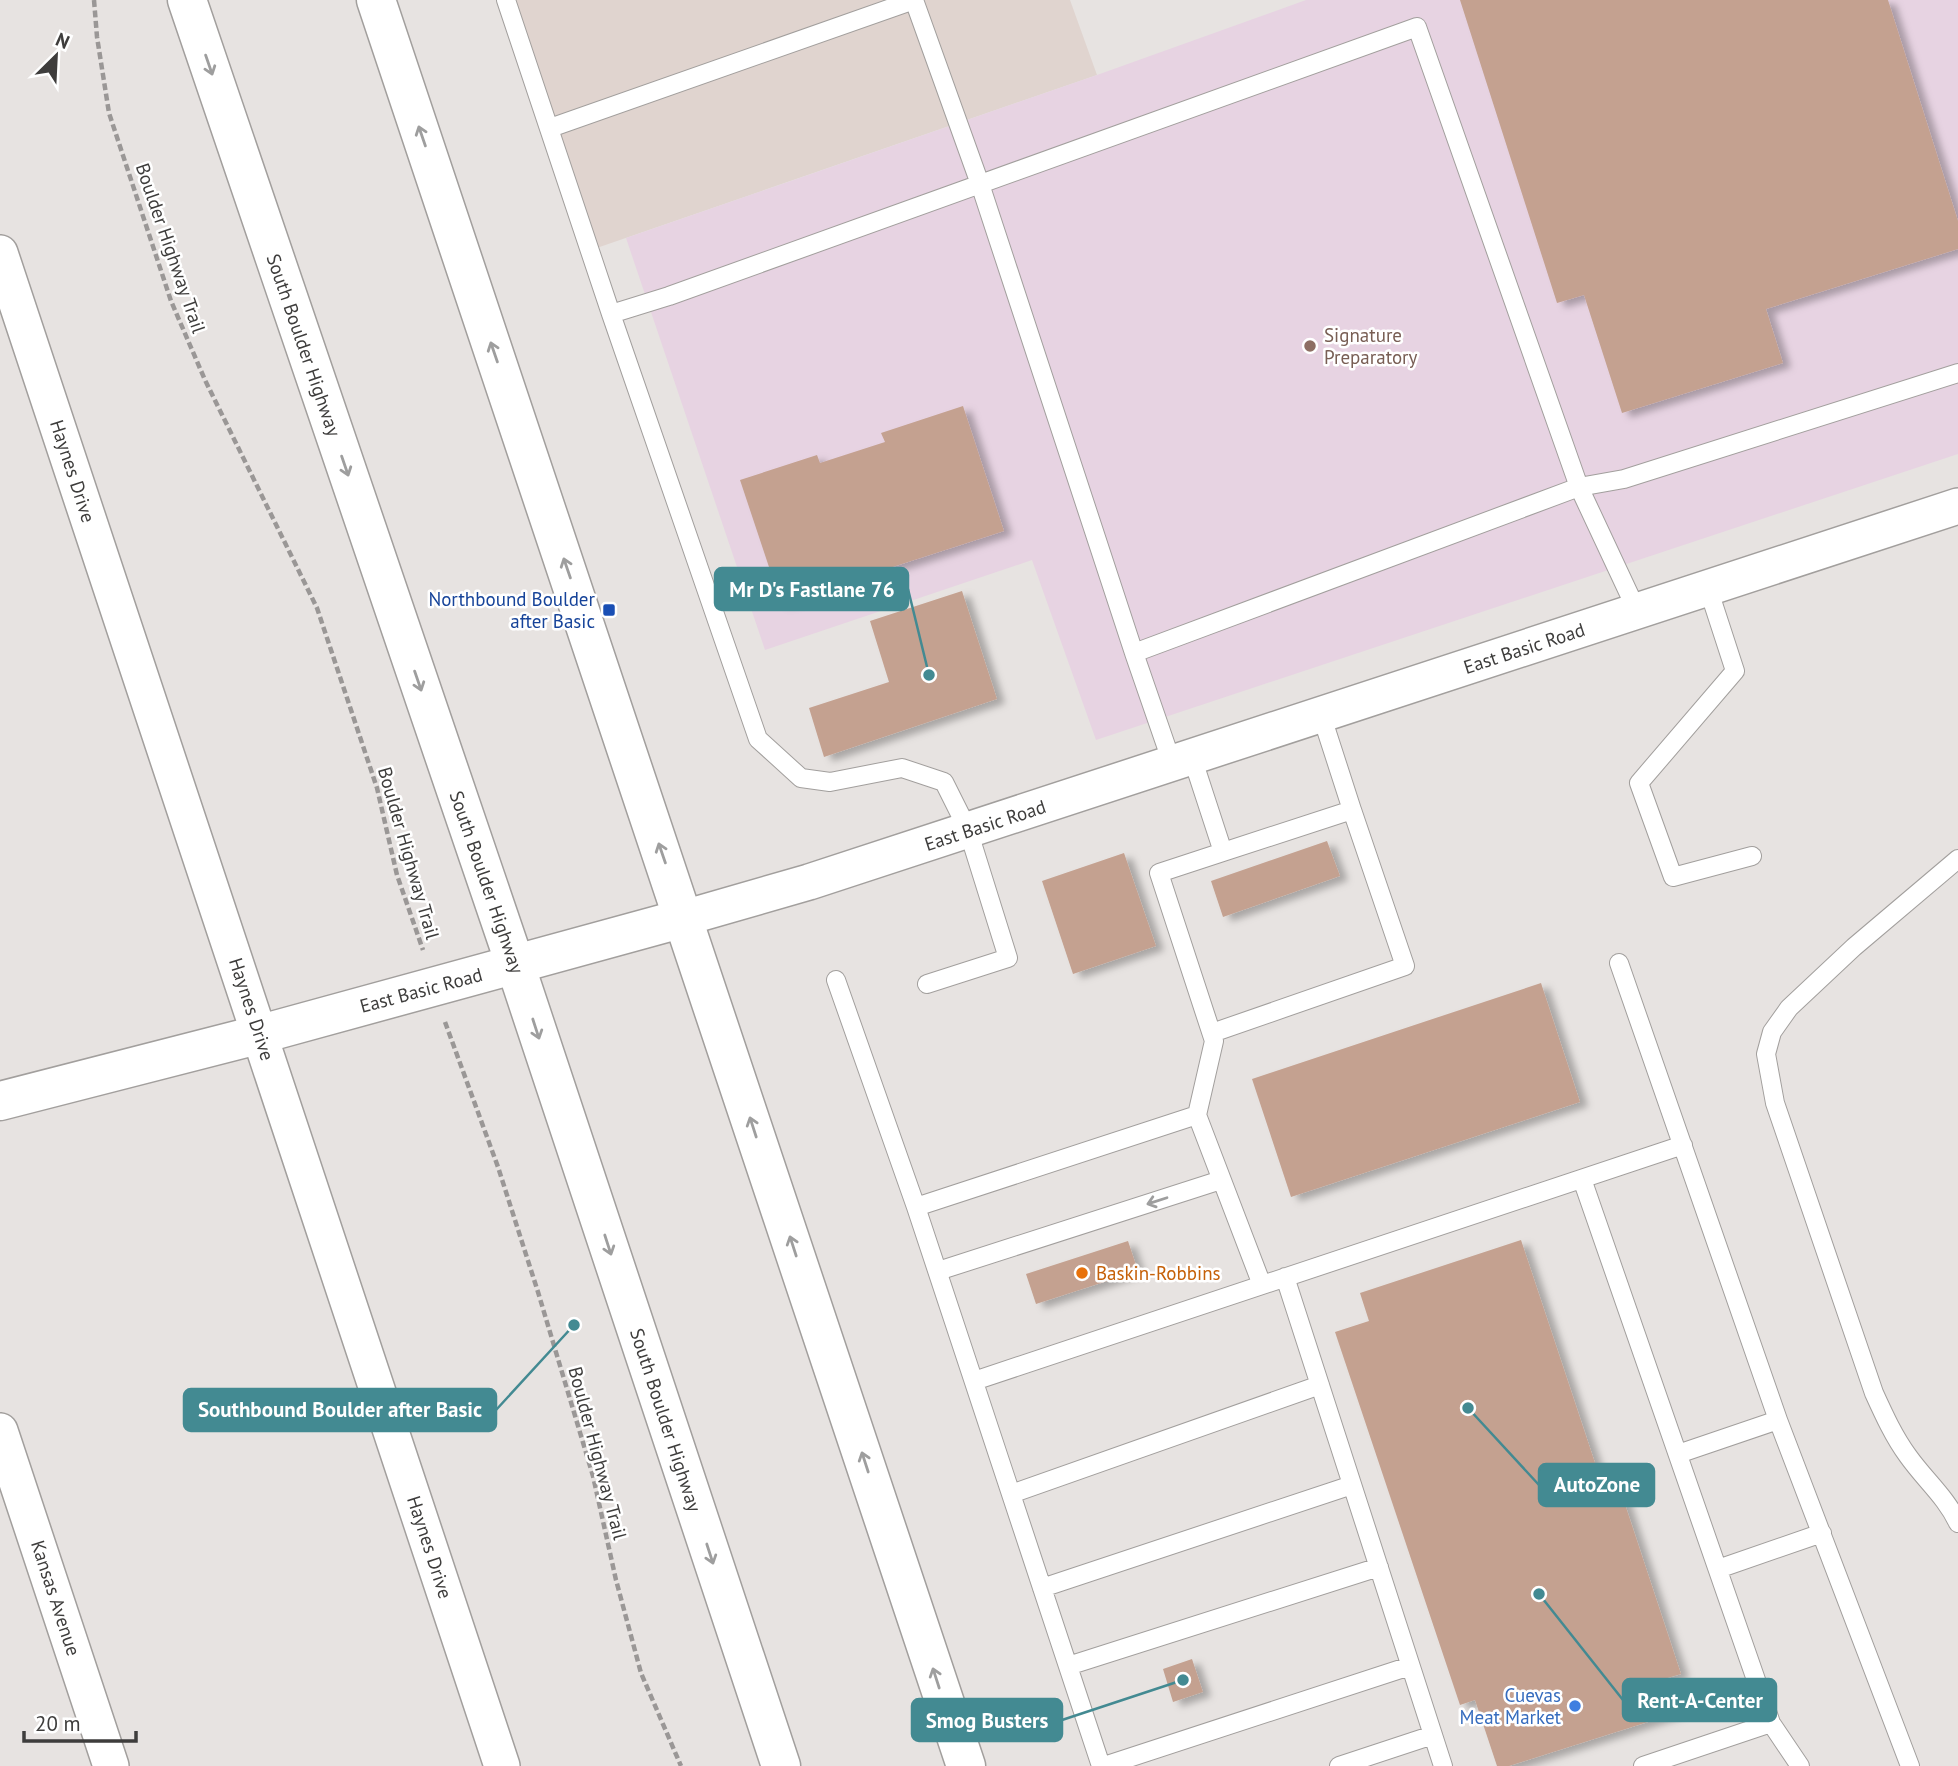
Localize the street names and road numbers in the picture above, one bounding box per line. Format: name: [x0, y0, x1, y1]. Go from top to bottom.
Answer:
street label: Boulder Highway Trail: [131, 160, 211, 337]
street label: South Boulder Highway: [261, 251, 347, 440]
street label: Haynes Drive: [45, 417, 101, 525]
street label: East Basic Road: [1460, 617, 1588, 679]
street label: Boulder Highway Trail: [373, 764, 445, 942]
street label: South Boulder Highway: [444, 788, 530, 977]
street label: East Basic Road: [921, 794, 1049, 856]
street label: Haynes Drive: [224, 955, 280, 1063]
street label: East Basic Road: [357, 962, 485, 1018]
street label: South Boulder Highway: [625, 1325, 707, 1515]
street label: Boulder Highway Trail: [563, 1364, 633, 1543]
street label: Haynes Drive: [402, 1493, 458, 1601]
street label: Kansas Avenue: [26, 1537, 86, 1659]

